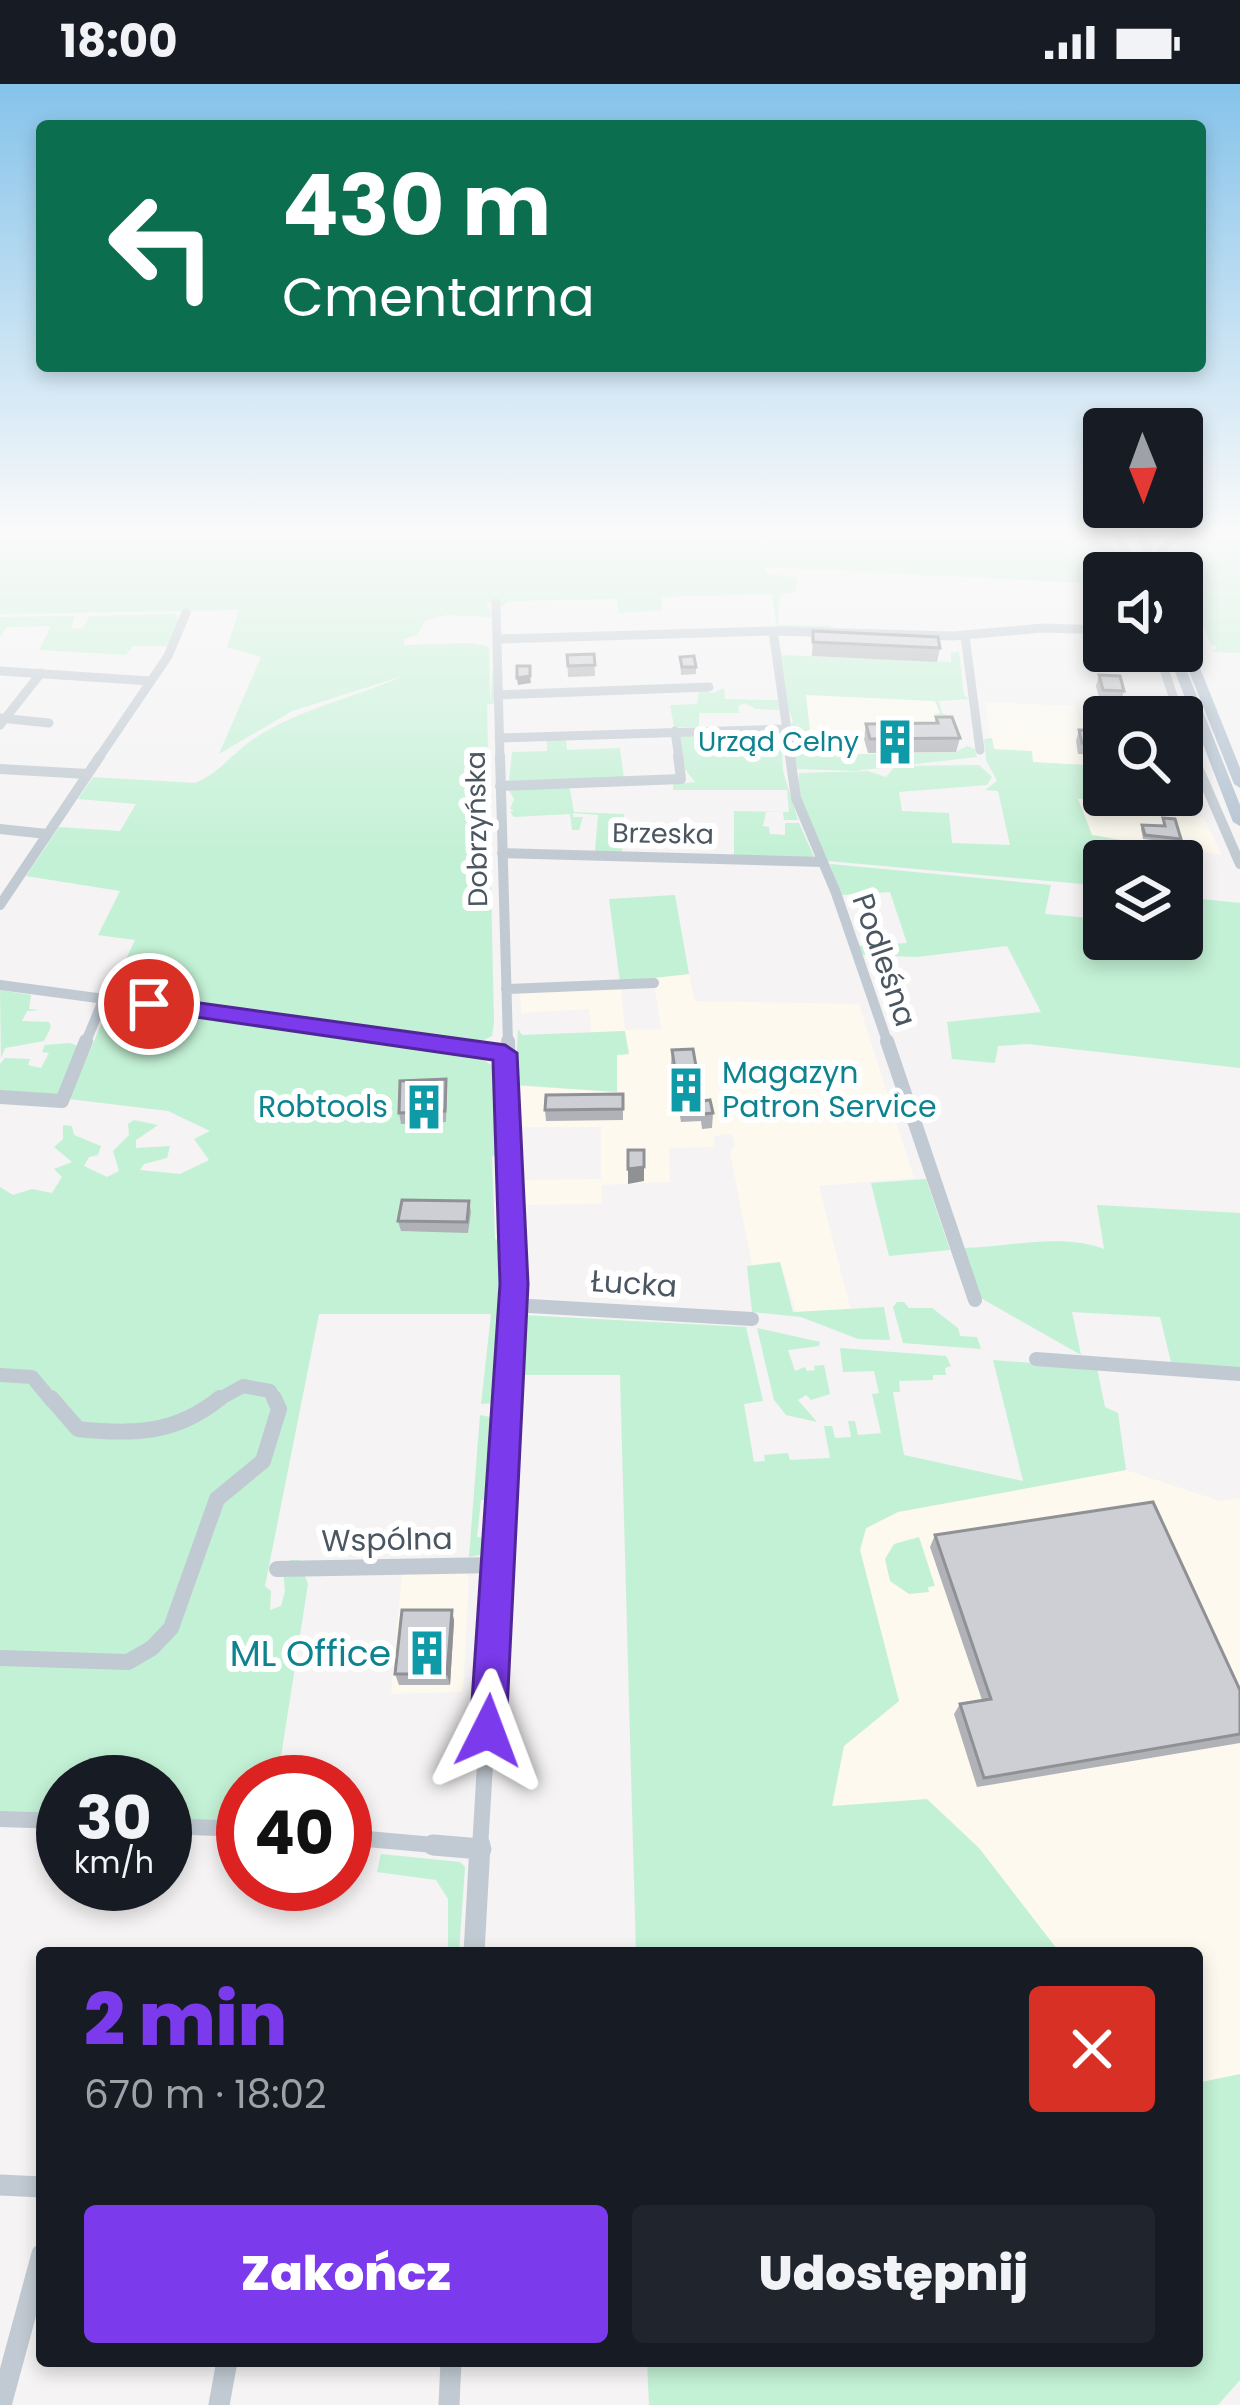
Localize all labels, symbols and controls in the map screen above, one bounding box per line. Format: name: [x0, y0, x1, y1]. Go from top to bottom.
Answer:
text: 18:00: [60, 10, 178, 73]
text: 430 m: [282, 147, 551, 264]
icon: left: [84, 168, 240, 324]
text: Cmentarna: [282, 259, 595, 335]
north arrow: [1083, 408, 1203, 528]
map controls: [1083, 408, 1203, 960]
button: sound: [1083, 552, 1203, 672]
button: search: [1083, 696, 1203, 816]
building icon: Urząd Celny: [870, 717, 920, 767]
place label: Urząd Celny: [698, 723, 859, 760]
street label: Dobrzyńska: [457, 751, 496, 907]
street label: Brzeska: [612, 814, 714, 853]
button: layers: [1083, 840, 1203, 960]
street label: Podleśna: [842, 888, 927, 1032]
pin: [98, 953, 200, 1055]
icon: arrive: [116, 971, 182, 1037]
place label: Magazyn Patron Service: [722, 1051, 937, 1128]
building icon: Magazyn Patron Service: [661, 1065, 711, 1115]
building icon: Robtools: [399, 1082, 449, 1132]
place label: Robtools: [258, 1085, 388, 1128]
street label: Łucka: [590, 1259, 679, 1308]
street label: Wspólna: [321, 1517, 453, 1562]
place label: ML Office: [230, 1628, 391, 1679]
building icon: ML Office: [402, 1628, 452, 1678]
position arrow: [425, 1668, 551, 1794]
speed limit sign: 40: [216, 1755, 372, 1911]
text: 30: [76, 1776, 152, 1860]
text: km/h: [74, 1841, 154, 1884]
text: 2 min: [84, 1969, 287, 2070]
button: close: [1029, 1986, 1155, 2112]
text: 670 m · 18:02: [84, 2067, 327, 2122]
button: Zakończ: [84, 2205, 608, 2343]
button: Udostępnij: [632, 2205, 1155, 2343]

